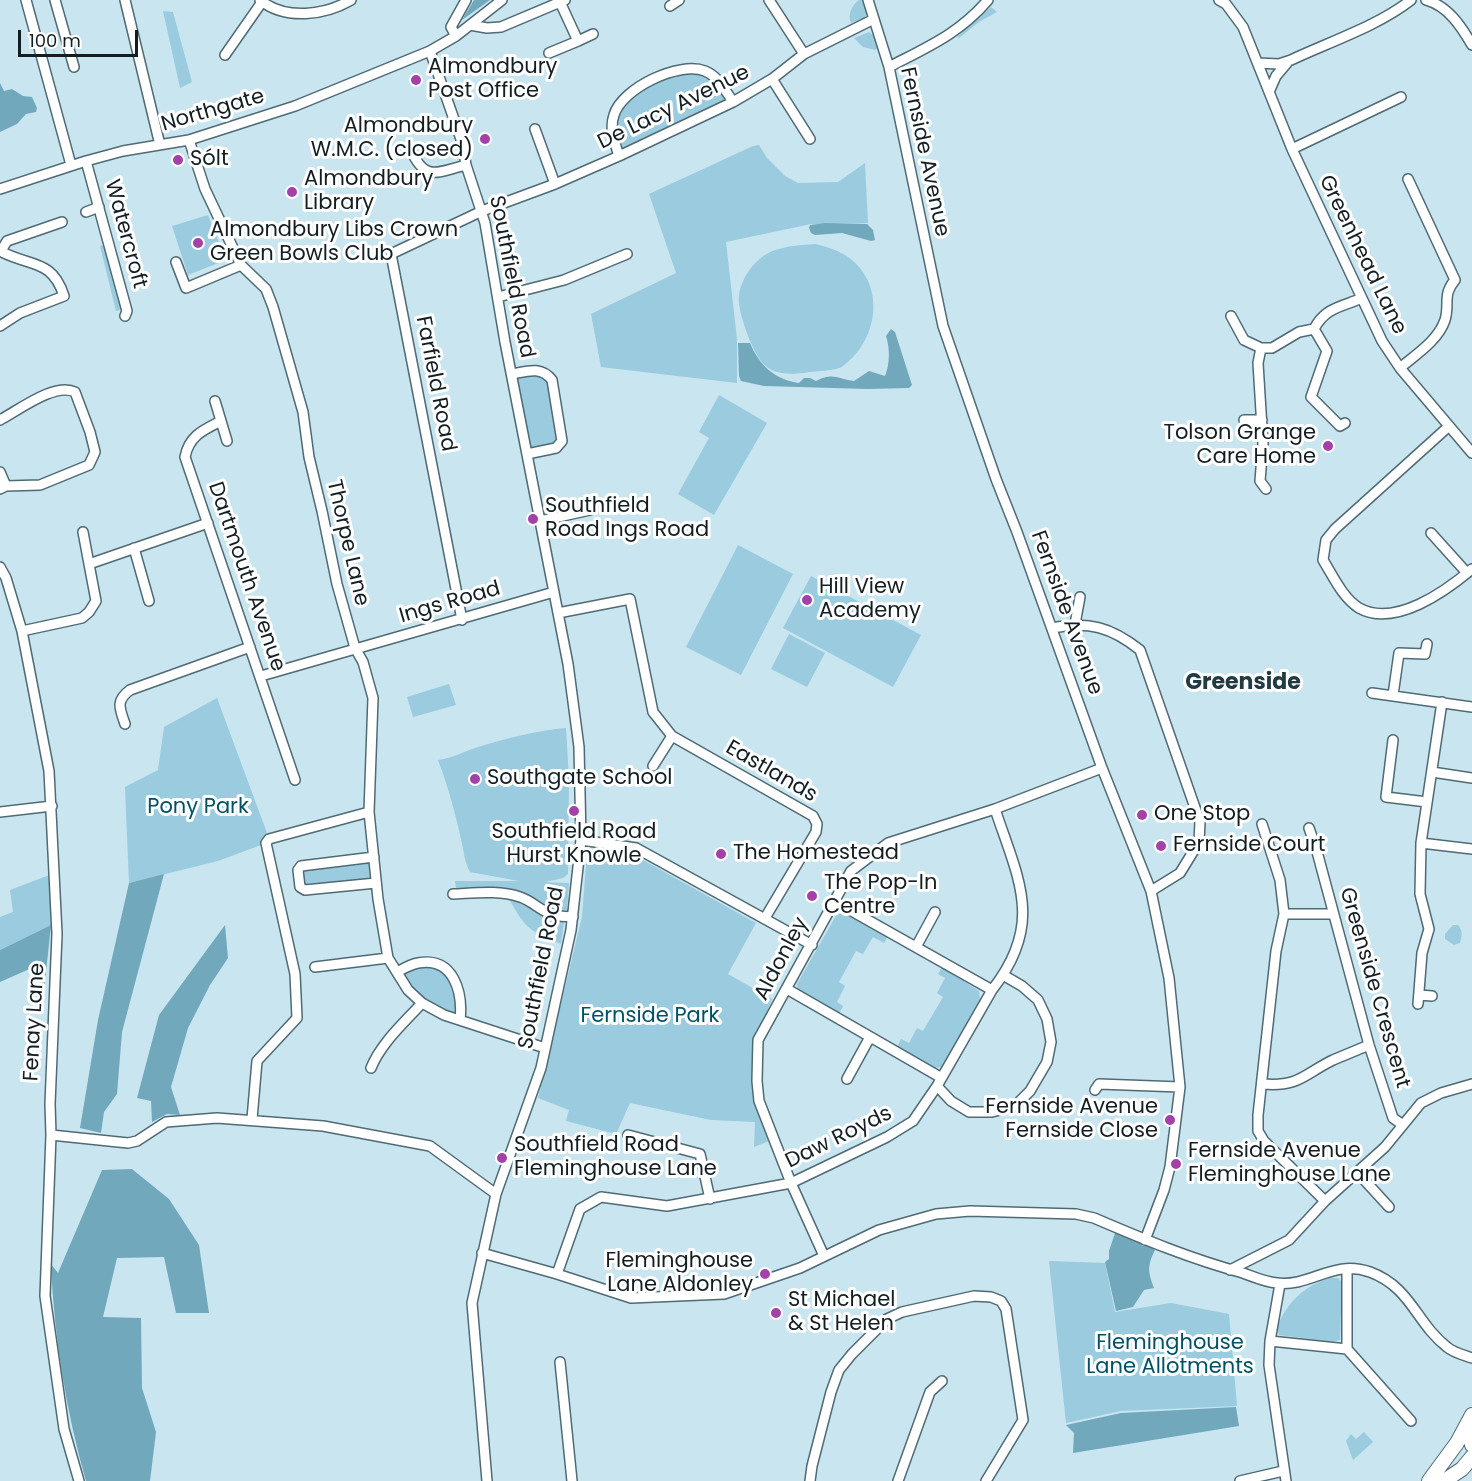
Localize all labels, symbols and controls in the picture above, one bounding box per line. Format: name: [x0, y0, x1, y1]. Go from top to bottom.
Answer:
scale bar: [21, 18, 141, 56]
text: 100 m: [29, 28, 81, 53]
place label: Almondbury Post Office: [428, 55, 557, 105]
street label: De Lacy Avenue: [594, 60, 754, 156]
street label: Fernside Avenue: [894, 65, 954, 239]
marker: Almondbury Post Office: [409, 73, 423, 87]
street label: Northgate: [158, 84, 268, 138]
place label: Almondbury W.M.C. (closed): [311, 114, 473, 164]
marker: Almondbury W.M.C. (closed): [478, 132, 492, 146]
place label: Sólt: [190, 147, 229, 173]
marker: Sólt: [171, 153, 185, 167]
place label: Almondbury Library: [304, 167, 433, 217]
street label: Greenhead Lane: [1313, 171, 1411, 339]
street label: Watercroft: [98, 177, 152, 291]
marker: Almondbury Library: [285, 185, 299, 199]
street label: Southfield Road: [483, 194, 539, 360]
place label: Almondbury Libs Crown Green Bowls Club: [210, 218, 458, 268]
marker: Almondbury Libs Crown Green Bowls Club: [191, 236, 205, 250]
street label: Farfield Road: [410, 314, 460, 454]
place label: Tolson Grange Care Home: [1164, 421, 1316, 471]
marker: Tolson Grange Care Home: [1321, 439, 1335, 453]
street label: Thorpe Lane: [320, 478, 374, 608]
street label: Dartmouth Avenue: [202, 479, 290, 675]
place label: Southfield Road Ings Road: [545, 494, 709, 544]
marker: Southfield Road Ings Road: [526, 512, 540, 526]
street label: Fernside Avenue: [1025, 528, 1107, 698]
place label: Hill View Academy: [819, 575, 921, 625]
street label: Ings Road: [397, 577, 503, 629]
marker: Hill View Academy: [800, 593, 814, 607]
district label: Greenside: [1185, 670, 1301, 696]
street label: Eastlands: [721, 736, 821, 808]
place label: Southgate School: [487, 766, 673, 792]
marker: Southgate School: [468, 772, 482, 786]
park label: Pony Park: [147, 795, 249, 821]
place label: One Stop: [1154, 802, 1250, 828]
marker: Southfield Road Hurst Knowle: [567, 804, 581, 818]
marker: One Stop: [1135, 808, 1149, 822]
place label: Southfield Road Hurst Knowle: [492, 820, 656, 870]
place label: Fernside Court: [1173, 833, 1325, 859]
marker: Fernside Court: [1154, 839, 1168, 853]
place label: The Homestead: [733, 841, 899, 867]
marker: The Homestead: [714, 847, 728, 861]
place label: The Pop-In Centre: [824, 871, 937, 921]
street label: Southfield Road: [514, 885, 570, 1051]
street label: Greenside Crescent: [1333, 885, 1415, 1091]
marker: The Pop-In Centre: [805, 889, 819, 903]
street label: Aldonley: [750, 913, 814, 1005]
street label: Fenay Lane: [19, 962, 51, 1082]
park label: Fernside Park: [581, 1004, 719, 1030]
place label: Fernside Avenue Fernside Close: [985, 1095, 1158, 1145]
street label: Daw Royds: [782, 1101, 896, 1175]
marker: Fernside Avenue Fernside Close: [1163, 1113, 1177, 1127]
place label: Southfield Road Fleminghouse Lane: [514, 1133, 717, 1183]
place label: Fernside Avenue Fleminghouse Lane: [1188, 1139, 1391, 1189]
marker: Southfield Road Fleminghouse Lane: [495, 1151, 509, 1165]
marker: Fernside Avenue Fleminghouse Lane: [1169, 1157, 1183, 1171]
place label: Fleminghouse Lane Aldonley: [605, 1249, 753, 1299]
marker: Fleminghouse Lane Aldonley: [758, 1267, 772, 1281]
place label: St Michael & St Helen: [788, 1288, 895, 1338]
marker: St Michael & St Helen: [769, 1306, 783, 1320]
park label: Fleminghouse Lane Allotments: [1086, 1331, 1254, 1381]

